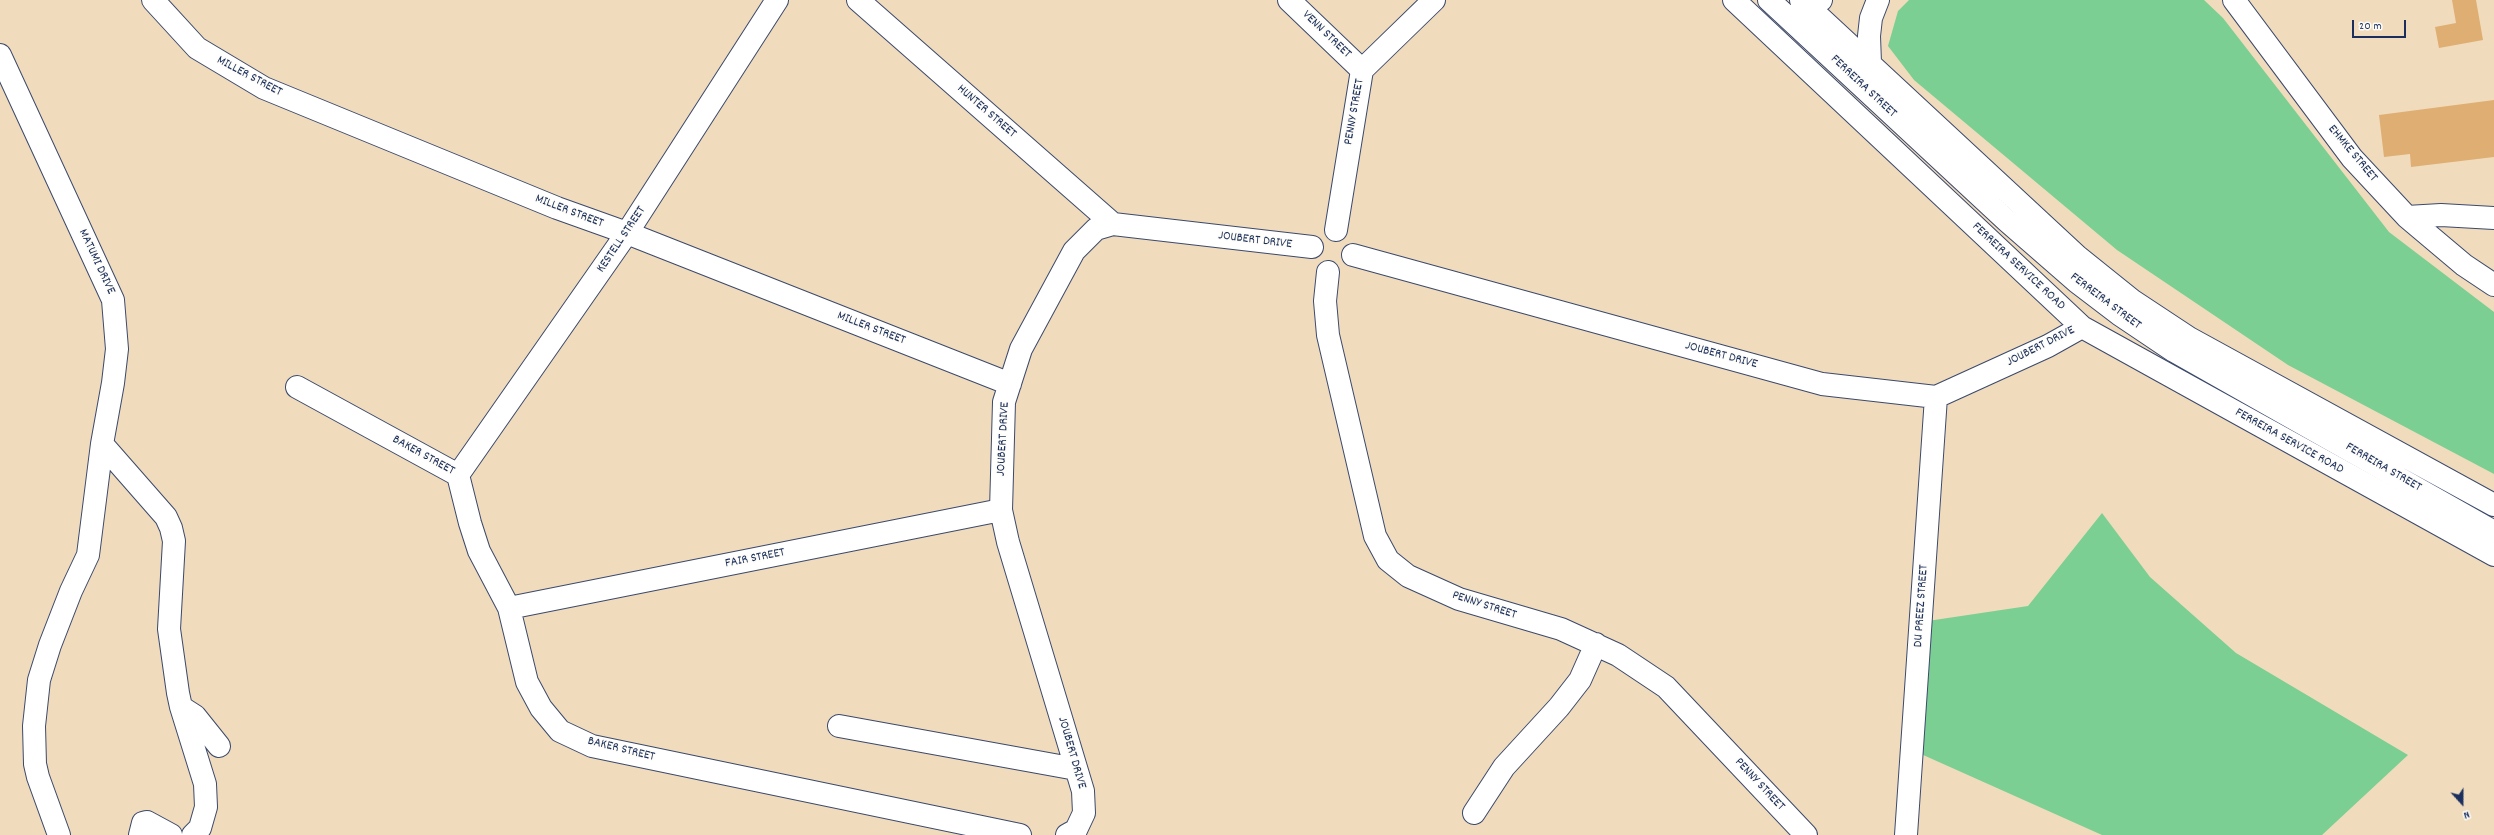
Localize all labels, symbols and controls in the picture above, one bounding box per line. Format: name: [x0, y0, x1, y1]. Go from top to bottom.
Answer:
street label: VENN STREET: [1298, 8, 1354, 62]
scale bar: [2354, 12, 2408, 38]
text: 20 m: [2359, 18, 2382, 35]
street label: FERREIRA STREET: [1827, 52, 1899, 122]
street label: MILLER STREET: [214, 53, 284, 101]
street label: PENNY STREET: [1342, 78, 1368, 146]
street label: HUNTER STREET: [953, 82, 1019, 142]
street label: EHMKE STREET: [2324, 122, 2380, 186]
street label: MILLER STREET: [533, 192, 605, 232]
street label: KESTELL STREET: [594, 204, 650, 276]
street label: FERREIRA SERVICE ROAD: [1968, 220, 2068, 314]
street label: MATUMI DRIVE: [74, 227, 118, 297]
street label: JOUBERT DRIVE: [1217, 229, 1293, 253]
street label: FERREIRA STREET: [2066, 270, 2144, 334]
street label: MILLER STREET: [835, 309, 907, 349]
street label: JOUBERT DRIVE: [2004, 323, 2078, 371]
street label: JOUBERT DRIVE: [1683, 339, 1759, 373]
street label: JOUBERT DRIVE: [994, 402, 1014, 476]
street label: FERREIRA SERVICE ROAD: [2232, 406, 2346, 478]
street label: BAKER STREET: [389, 433, 457, 479]
street label: FERREIRA STREET: [2342, 440, 2424, 496]
street label: FAIR STREET: [724, 546, 786, 572]
street label: DU PREEZ STREET: [1911, 564, 1933, 648]
street label: PENNY STREET: [1450, 588, 1518, 624]
street label: JOUBERT DRIVE: [1053, 715, 1089, 791]
street label: BAKER STREET: [586, 734, 656, 766]
street label: PENNY STREET: [1731, 755, 1787, 815]
north arrow: [2442, 783, 2482, 823]
text: N: [2461, 806, 2472, 823]

